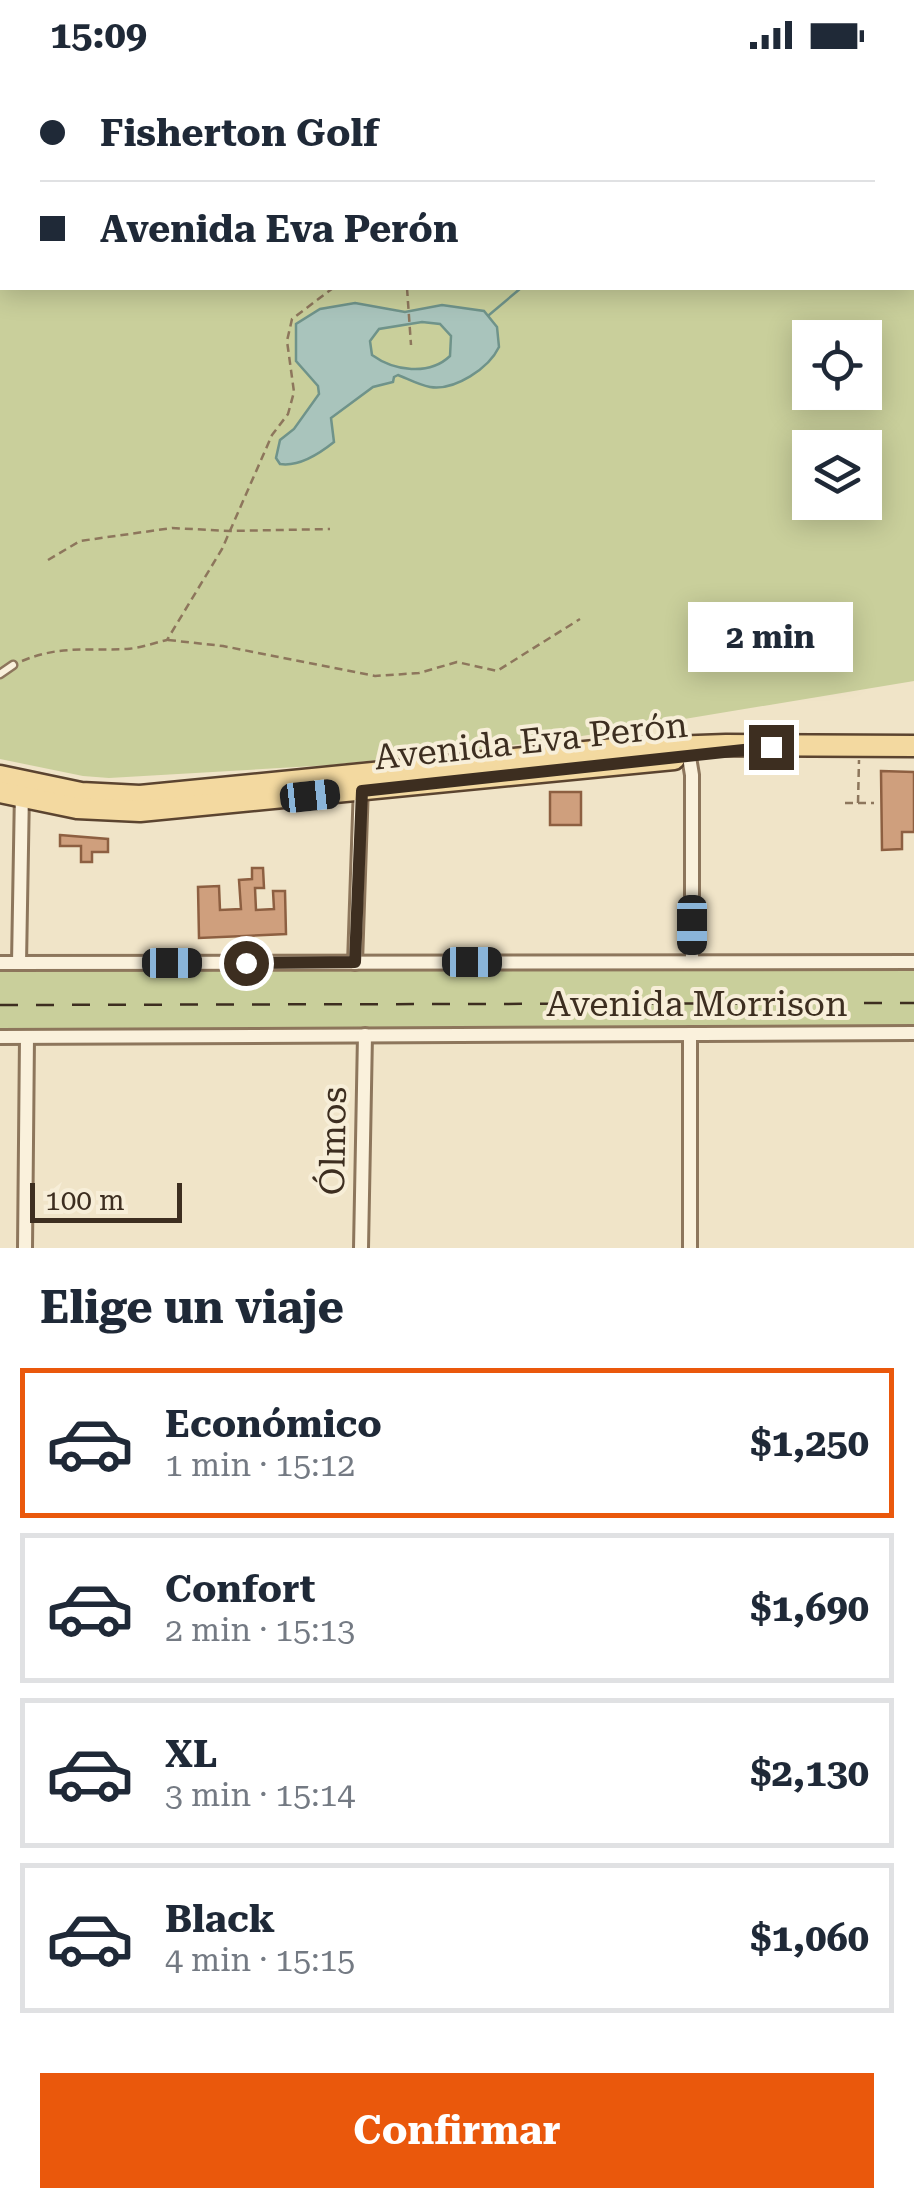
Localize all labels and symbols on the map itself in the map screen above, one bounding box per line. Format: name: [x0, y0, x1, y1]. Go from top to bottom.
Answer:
callout: 2 min: [688, 602, 854, 672]
street label: Avenida Eva Perón: [372, 705, 690, 778]
route end: [749, 725, 794, 770]
car: [279, 778, 341, 814]
car: [677, 895, 707, 955]
route start: [224, 941, 269, 986]
car: [442, 947, 502, 977]
car: [142, 948, 202, 978]
street label: Avenida Morrison: [546, 984, 848, 1025]
street label: Ólmos: [312, 1086, 355, 1196]
scale bar: [30, 1178, 182, 1222]

